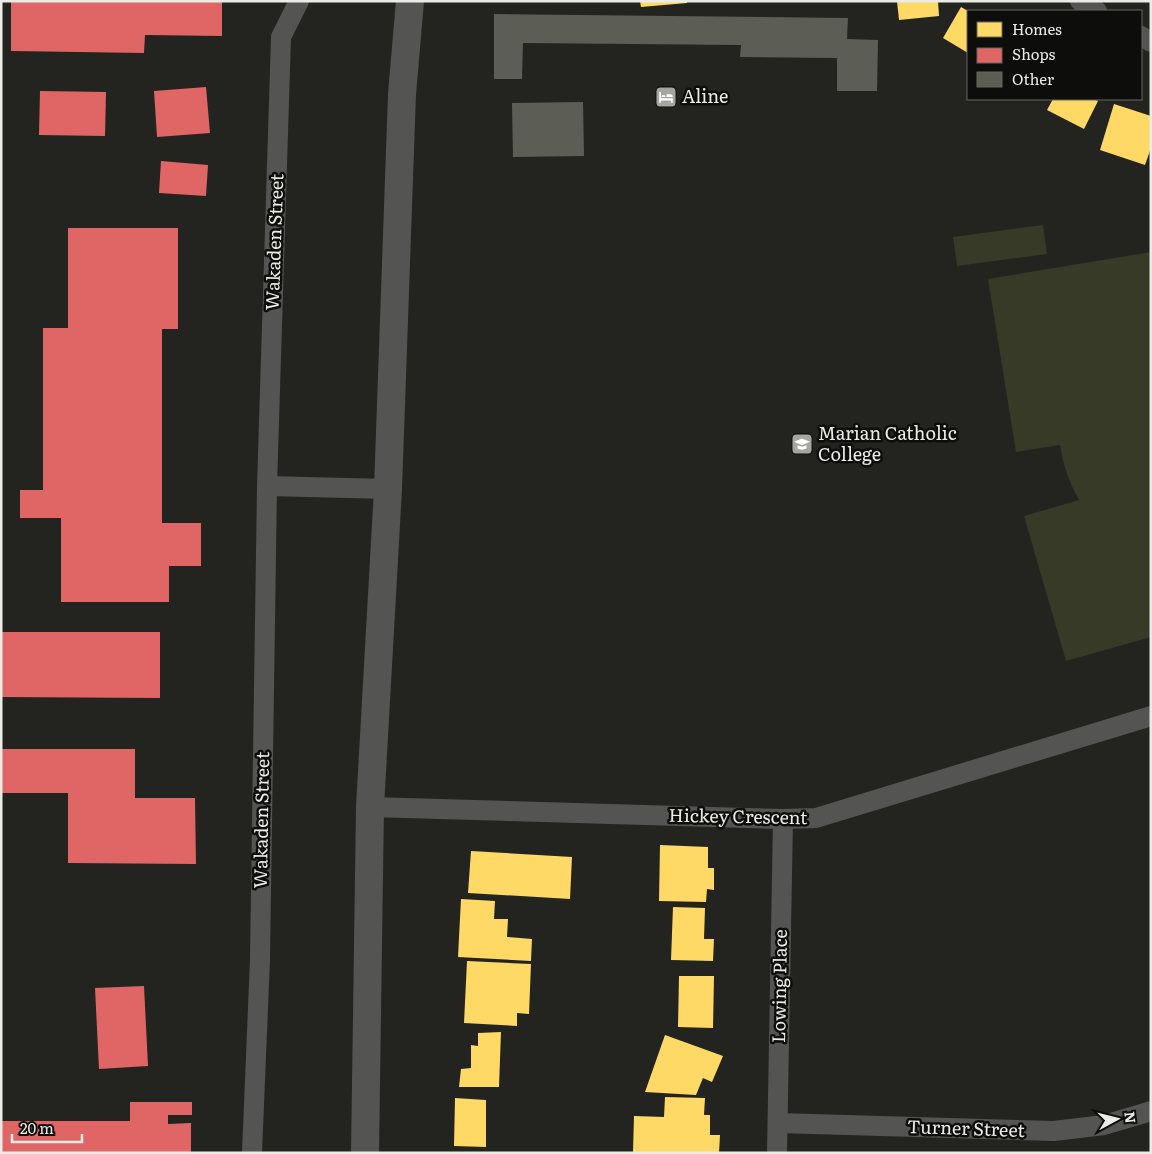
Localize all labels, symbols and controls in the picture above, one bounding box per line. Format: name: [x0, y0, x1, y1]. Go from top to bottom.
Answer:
legend: [967, 10, 1142, 100]
text: Homes: [1012, 17, 1062, 40]
text: Shops: [1012, 42, 1055, 65]
text: Other: [1012, 67, 1054, 90]
place label: Aline: [682, 82, 728, 109]
hotel icon: Aline: [654, 85, 678, 109]
street label: Wakaden Street: [258, 172, 289, 311]
place label: Marian Catholic College: [818, 419, 957, 467]
school or university icon: Marian Catholic College: [790, 432, 814, 456]
street label: Wakaden Street: [246, 751, 275, 889]
street label: Hickey Crescent: [668, 801, 808, 830]
street label: Lowing Place: [764, 929, 793, 1043]
north arrow: [1092, 1094, 1142, 1144]
text: N: [1120, 1110, 1142, 1125]
scale bar: [12, 1112, 82, 1144]
street label: Turner Street: [907, 1112, 1026, 1143]
text: 20 m: [20, 1116, 54, 1139]

